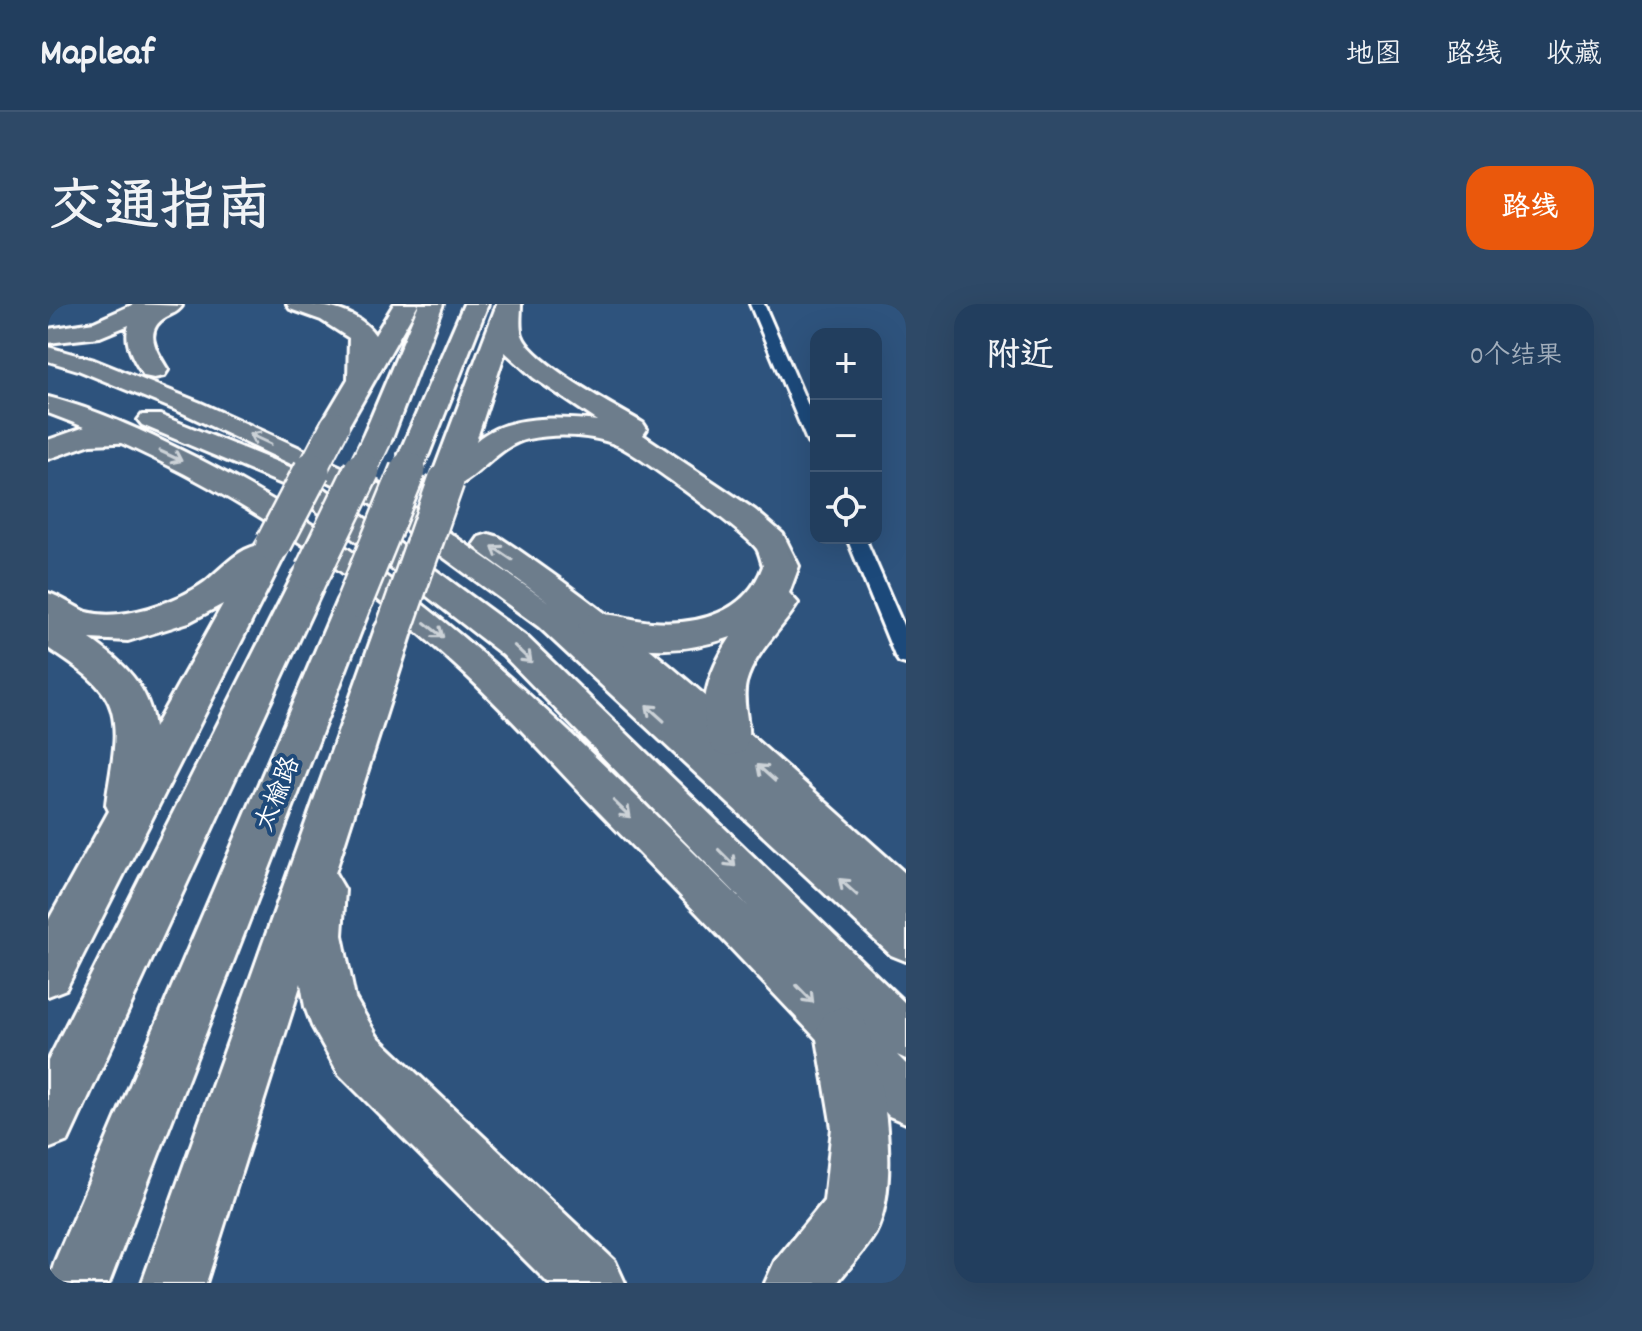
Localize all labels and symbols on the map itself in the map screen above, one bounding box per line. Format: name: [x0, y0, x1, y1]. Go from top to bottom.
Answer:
one-way arrow: [248, 431, 272, 446]
one-way arrow: [159, 449, 183, 464]
one-way arrow: [491, 545, 513, 561]
one-way arrow: [423, 621, 444, 639]
one-way arrow: [513, 644, 532, 663]
one-way arrow: [645, 704, 665, 723]
street label: 太榆路: [247, 751, 311, 837]
one-way arrow: [756, 764, 776, 782]
one-way arrow: [612, 800, 632, 819]
one-way arrow: [717, 848, 736, 867]
one-way arrow: [838, 878, 858, 897]
one-way arrow: [796, 983, 814, 1003]

